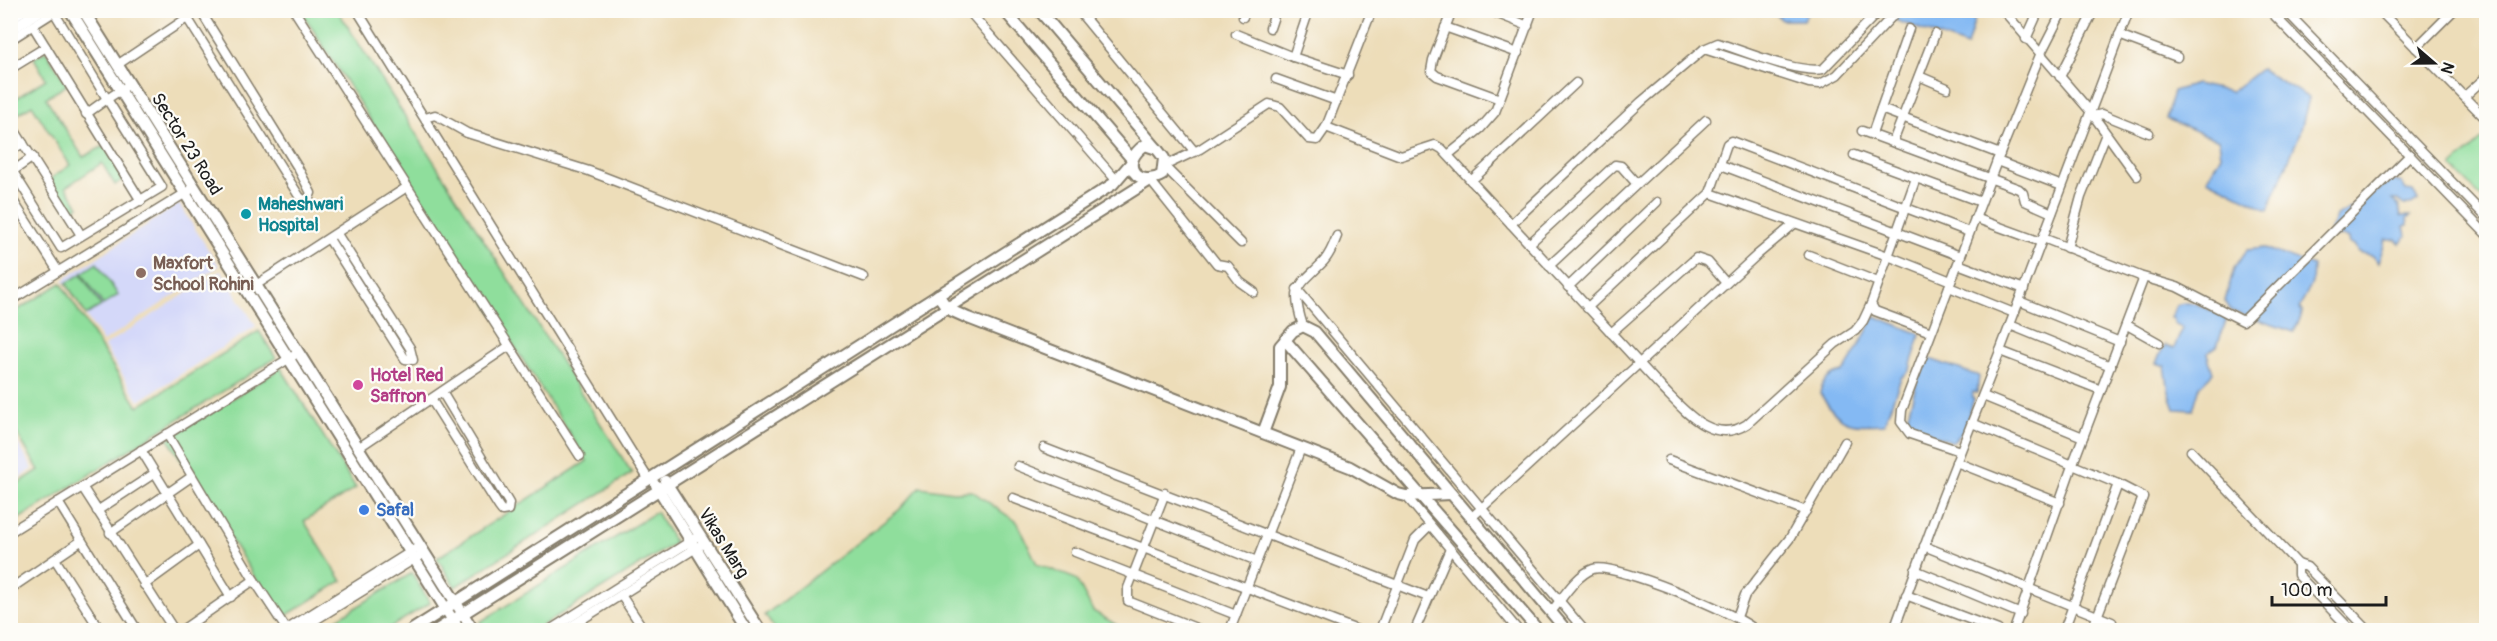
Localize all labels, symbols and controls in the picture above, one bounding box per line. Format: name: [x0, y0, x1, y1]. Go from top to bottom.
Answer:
north arrow: [2404, 33, 2464, 93]
text: N: [2436, 59, 2458, 76]
street label: Sector 23 Road: [146, 89, 227, 200]
place label: Maheshwari Hospital: [258, 193, 343, 237]
marker: Maheshwari Hospital: [239, 207, 253, 221]
place label: Maxfort School Rohini: [153, 252, 254, 296]
marker: Maxfort School Rohini: [134, 266, 148, 280]
place label: Hotel Red Saffron: [370, 364, 444, 408]
marker: Hotel Red Saffron: [351, 378, 365, 392]
place label: Safal: [376, 499, 414, 522]
marker: Safal: [357, 503, 371, 517]
street label: Vikas Marg: [693, 504, 754, 583]
scale bar: [2272, 569, 2386, 607]
text: 100 m: [2281, 579, 2333, 602]

